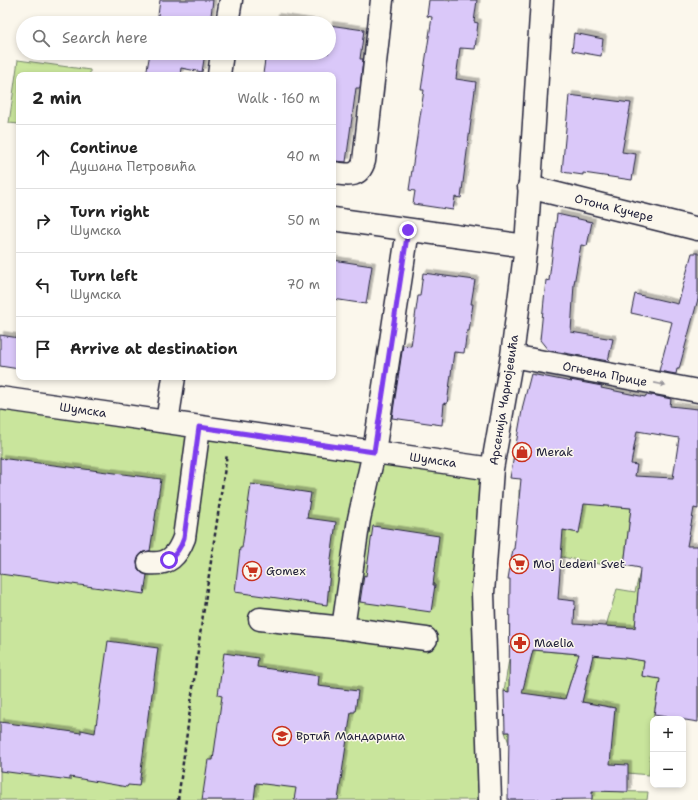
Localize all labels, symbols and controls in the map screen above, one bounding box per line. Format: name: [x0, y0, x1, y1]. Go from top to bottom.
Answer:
search box: [16, 16, 336, 60]
icon: search: [30, 27, 52, 49]
text: Search here: [62, 28, 148, 48]
text: 2 min: [32, 87, 82, 109]
text: Walk · 160 m: [238, 90, 320, 107]
text: Continue: [70, 138, 138, 158]
icon: ahead: [32, 146, 54, 168]
text: 40 m: [286, 148, 320, 165]
text: Душана Петровића: [70, 158, 196, 175]
street label: Отона Кучере: [573, 190, 655, 226]
text: Turn right: [70, 202, 150, 222]
icon: right: [32, 210, 54, 232]
text: 50 m: [287, 212, 320, 229]
route end: [399, 221, 417, 239]
text: Шумска: [70, 222, 121, 239]
text: Turn left: [70, 266, 138, 286]
icon: left: [32, 274, 54, 296]
text: 70 m: [286, 276, 320, 293]
text: Шумска: [70, 286, 121, 303]
street label: Арсенија Чарнојевића: [486, 333, 522, 466]
icon: arrive: [32, 338, 54, 360]
text: Arrive at destination: [70, 339, 238, 359]
street label: Огњена Прице: [561, 358, 649, 390]
one-way arrow: [654, 381, 667, 387]
street label: Шумска: [59, 399, 108, 421]
shop icon: Merak: [511, 441, 533, 463]
place label: Merak: [536, 444, 573, 460]
street label: Шумска: [409, 449, 458, 471]
route start: [160, 551, 178, 569]
supermarket icon: Moj Ledeni Svet: [508, 553, 530, 575]
place label: Moj Ledeni Svet: [533, 556, 625, 572]
supermarket icon: Gomex: [241, 560, 263, 582]
place label: Gomex: [266, 563, 306, 579]
pharmacy icon: Maelia: [509, 632, 531, 654]
place label: Maelia: [534, 635, 574, 651]
map controls: [650, 716, 686, 788]
button: +: [650, 716, 686, 752]
school or university icon: Вртић Мандарина: [271, 725, 293, 747]
place label: Вртић Мандарина: [296, 728, 406, 744]
button: −: [650, 752, 686, 788]

